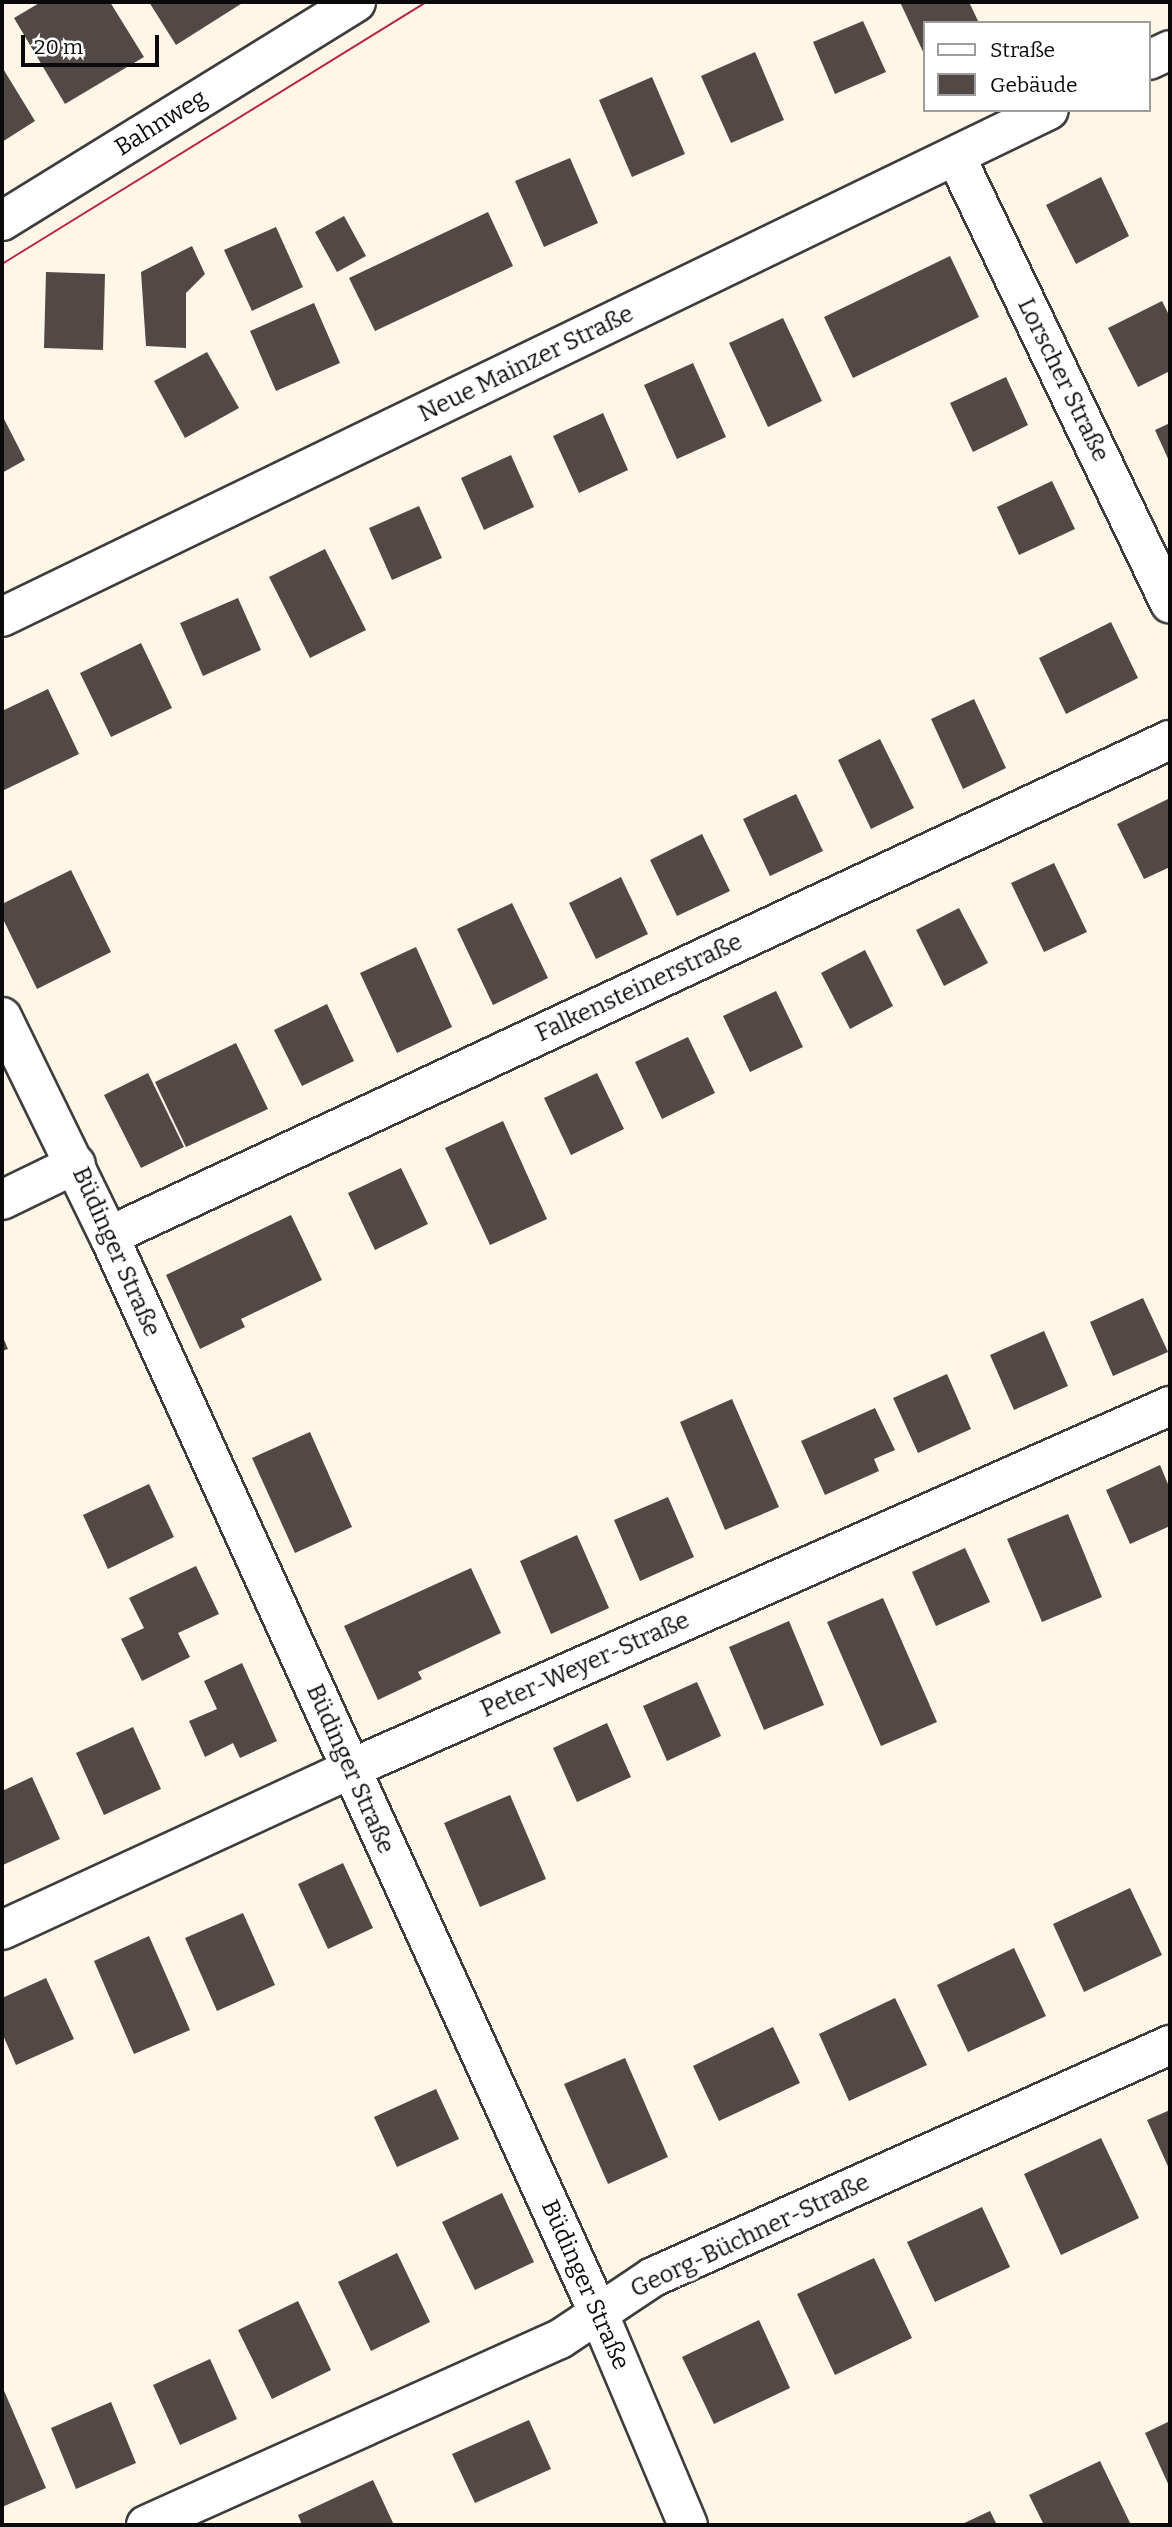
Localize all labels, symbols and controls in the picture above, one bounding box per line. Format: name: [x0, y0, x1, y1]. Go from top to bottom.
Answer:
scale bar: [24, 21, 163, 65]
legend: [923, 21, 1151, 112]
text: 20 m: [34, 34, 83, 60]
text: Straße: [990, 37, 1055, 63]
text: Gebäude: [990, 72, 1078, 98]
street label: Bahnweg: [110, 84, 212, 162]
street label: Lorscher Straße: [1011, 294, 1115, 466]
street label: Neue Mainzer Straße: [414, 299, 638, 429]
street label: Falkensteinerstraße: [531, 928, 747, 1048]
street label: Büdinger Straße: [66, 1163, 166, 1341]
street label: Peter-Weyer-Straße: [476, 1606, 694, 1724]
street label: Büdinger Straße: [300, 1680, 400, 1858]
street label: Georg-Büchner-Straße: [626, 2168, 874, 2304]
street label: Büdinger Straße: [535, 2196, 635, 2374]

